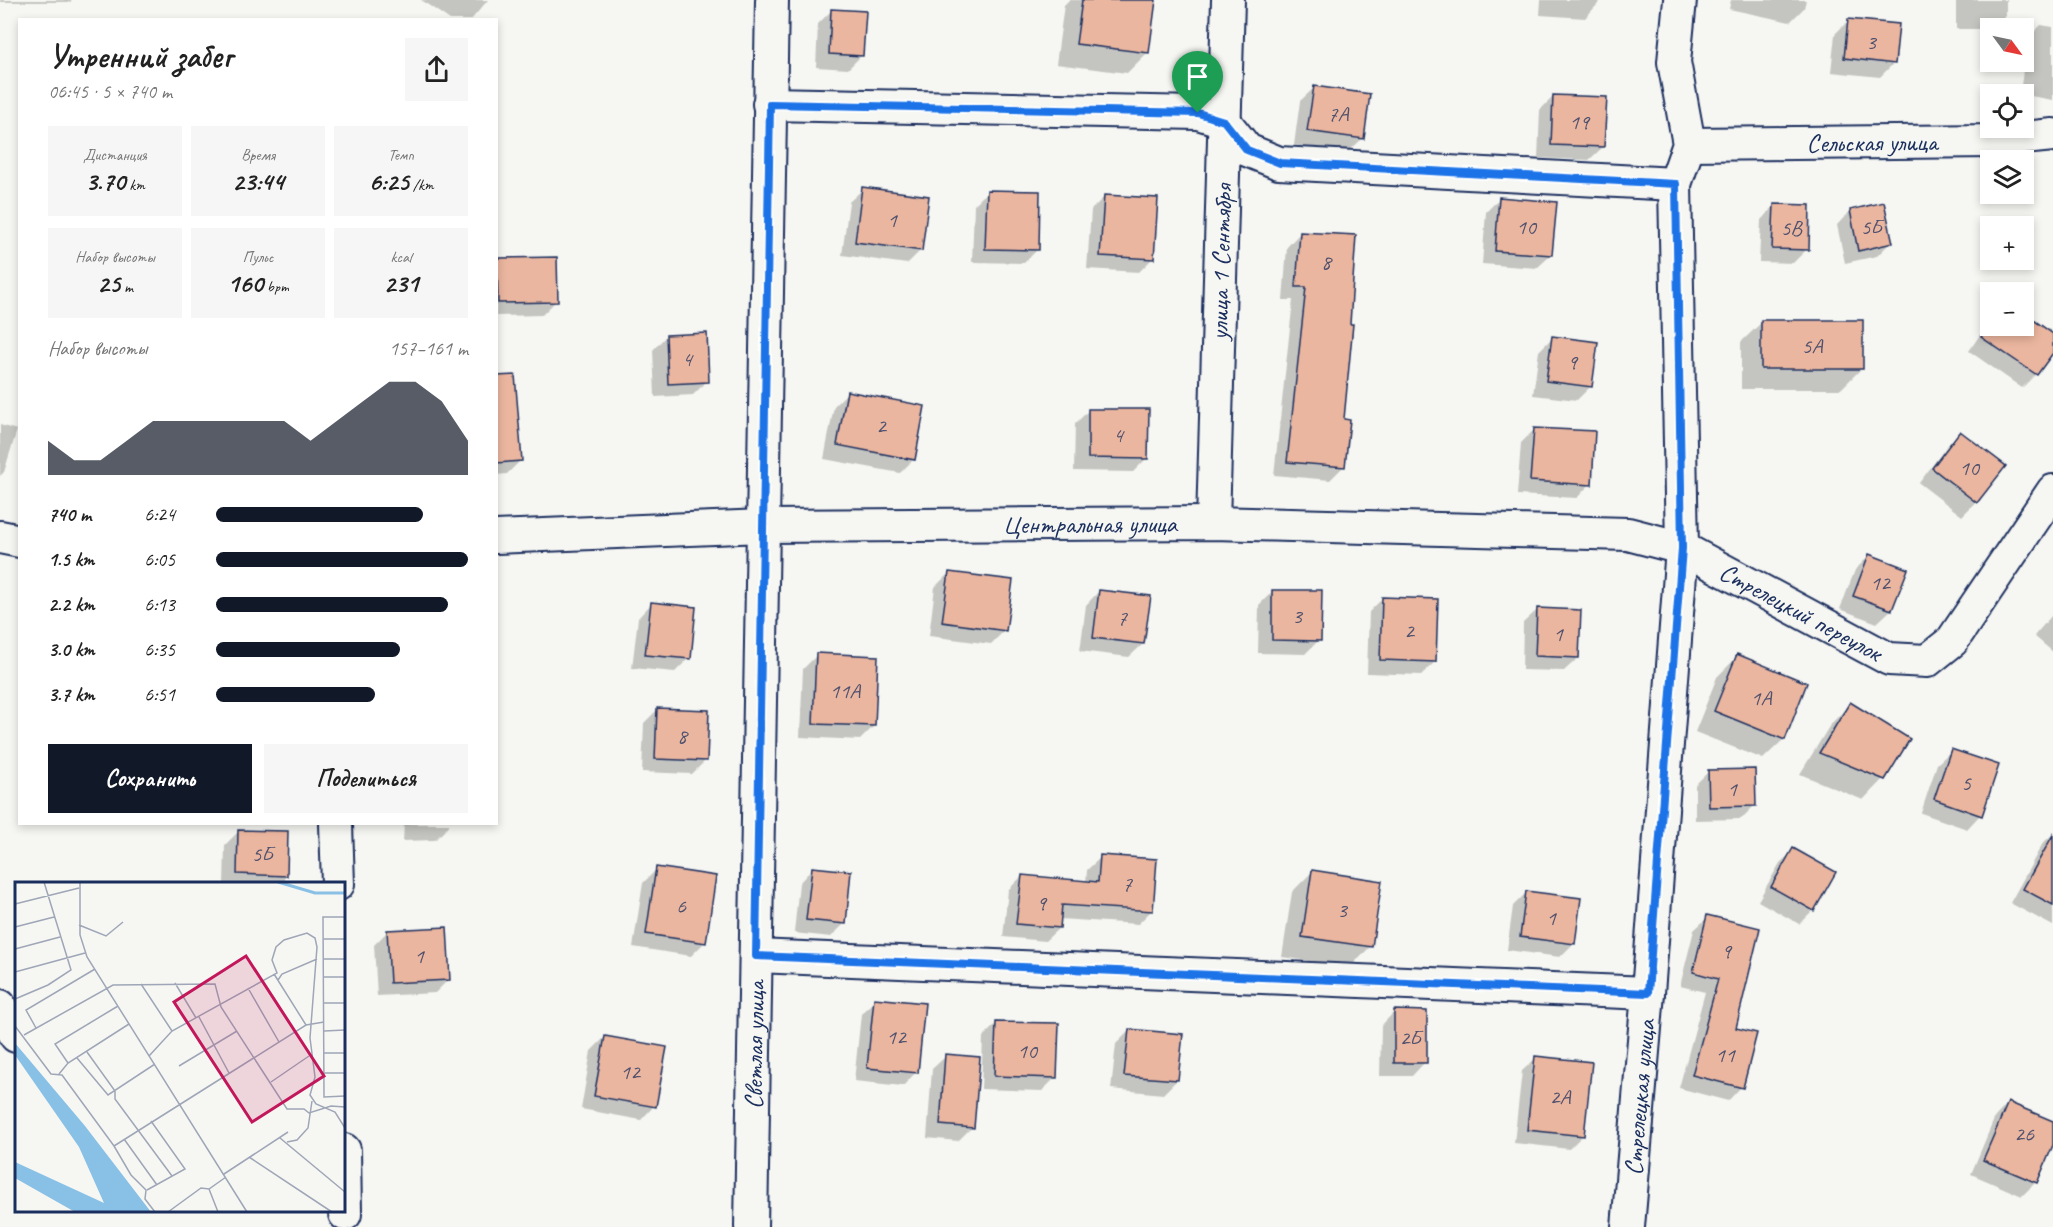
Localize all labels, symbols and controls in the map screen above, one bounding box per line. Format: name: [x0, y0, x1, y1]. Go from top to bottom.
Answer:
north arrow: [1980, 18, 2034, 72]
map controls: [1980, 18, 2034, 336]
house number: 3: [1866, 28, 1878, 56]
text: Утренний забег: [48, 35, 232, 77]
button: share: [405, 38, 468, 101]
pin: [1172, 51, 1223, 113]
icon: arrive: [1181, 60, 1214, 93]
text: 06:45 · 5 × 740 m: [48, 79, 172, 104]
button: locate: [1980, 84, 2034, 138]
house number: 7А: [1328, 100, 1349, 128]
house number: 19: [1569, 108, 1591, 136]
street label: Сельская улица: [1806, 126, 1940, 160]
text: Дистанция: [83, 145, 147, 165]
text: Время: [241, 145, 275, 165]
text: Темп: [388, 145, 414, 165]
button: layers: [1980, 150, 2034, 204]
text: 3.70: [85, 165, 125, 198]
text: 23:44: [232, 165, 284, 198]
text: 6:25: [368, 165, 409, 198]
text: km: [125, 175, 145, 195]
text: /km: [409, 175, 434, 195]
street label: улица 1 Сентября: [1202, 181, 1240, 343]
house number: 1: [887, 206, 898, 234]
house number: 10: [1516, 213, 1538, 241]
house number: 5Б: [1860, 213, 1885, 241]
house number: 5В: [1780, 214, 1803, 242]
button: +: [1980, 216, 2034, 270]
text: Набор высоты: [75, 247, 155, 267]
text: Пульс: [243, 247, 273, 267]
text: kcal: [390, 247, 412, 267]
house number: 8: [1321, 248, 1333, 276]
text: 25: [97, 267, 120, 300]
text: 160: [227, 267, 263, 300]
text: 231: [383, 267, 419, 300]
text: m: [120, 277, 133, 297]
text: bpm: [263, 277, 289, 297]
button: −: [1980, 282, 2034, 336]
house number: 5А: [1802, 332, 1823, 360]
text: Набор высоты: [48, 336, 147, 361]
text: 157–161 m: [389, 336, 468, 361]
house number: 4: [682, 345, 694, 373]
house number: 9: [1567, 348, 1579, 376]
house number: 2: [876, 412, 888, 440]
house number: 4: [1113, 421, 1125, 449]
house number: 10: [1959, 454, 1981, 482]
text: 740 m: [48, 502, 91, 527]
text: 6:24: [144, 502, 175, 527]
street label: Центральная улица: [1003, 507, 1179, 541]
text: 1.5 km: [48, 547, 94, 572]
text: 6:05: [144, 547, 175, 572]
street label: Стрелецкий переулок: [1714, 555, 1890, 670]
house number: 12: [1870, 569, 1892, 597]
text: 2.2 km: [48, 592, 95, 617]
text: 6:13: [144, 592, 175, 617]
house number: 3: [1292, 602, 1304, 630]
house number: 7: [1117, 604, 1128, 632]
house number: 2: [1404, 617, 1416, 645]
house number: 1: [1553, 620, 1564, 648]
text: 3.0 km: [48, 637, 95, 662]
text: 6:35: [144, 637, 175, 662]
house number: 11А: [830, 677, 861, 705]
text: 3.7 km: [48, 682, 94, 707]
text: 6:51: [144, 682, 175, 707]
house number: 1А: [1751, 684, 1772, 712]
house number: 8: [677, 722, 689, 750]
button: Сохранить: [48, 744, 252, 813]
button: Поделиться: [264, 744, 468, 813]
house number: 5: [1961, 769, 1972, 797]
house number: 1: [1727, 775, 1738, 803]
house number: 5Б: [251, 840, 276, 868]
house number: 7: [1122, 870, 1133, 898]
inset map: [15, 882, 345, 1212]
house number: 9: [1036, 889, 1048, 917]
house number: 6: [676, 892, 687, 920]
house number: 3: [1337, 896, 1349, 924]
house number: 1: [1546, 904, 1557, 932]
house number: 9: [1721, 937, 1733, 965]
house number: 1: [414, 942, 425, 970]
street label: Светлая улица: [737, 978, 772, 1109]
street label: Стрелецкая улица: [1616, 1017, 1663, 1177]
house number: 12: [886, 1023, 908, 1051]
house number: 2Б: [1399, 1024, 1424, 1052]
house number: 10: [1017, 1037, 1039, 1065]
house number: 11: [1715, 1041, 1736, 1069]
house number: 12: [620, 1058, 642, 1086]
house number: 2А: [1550, 1083, 1571, 1111]
house number: 26: [2014, 1120, 2035, 1148]

